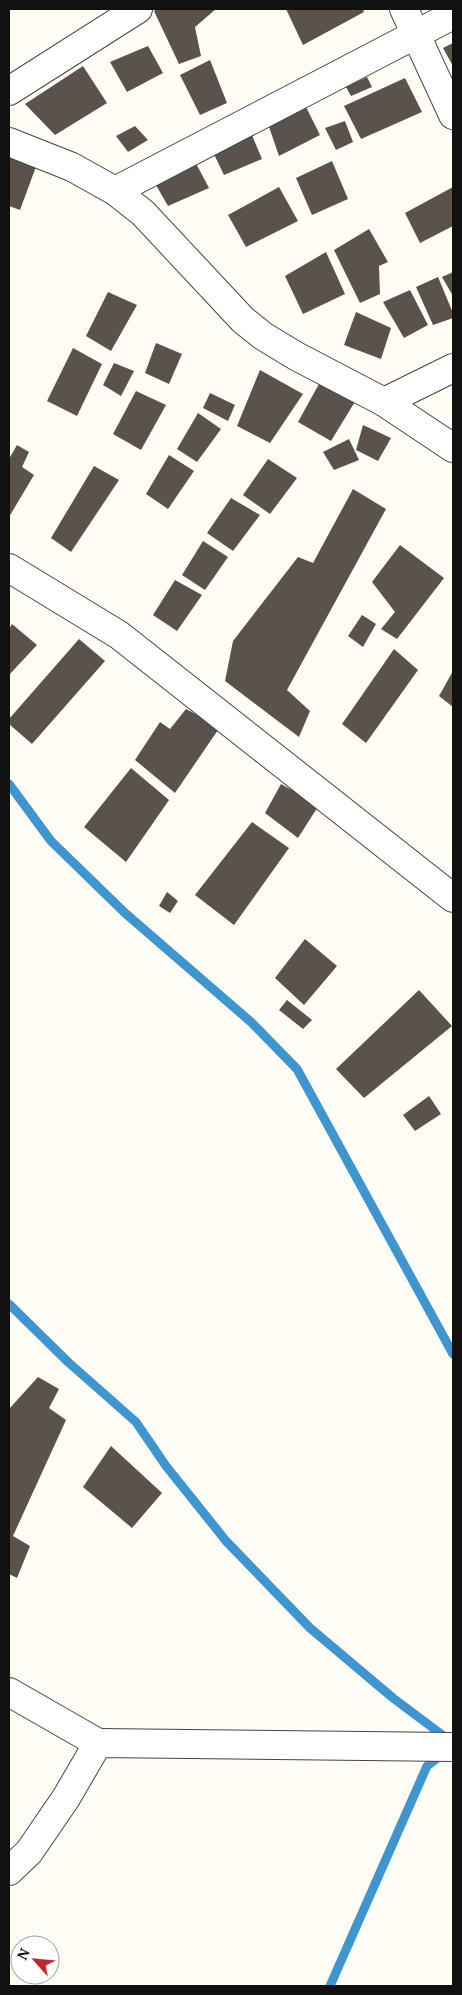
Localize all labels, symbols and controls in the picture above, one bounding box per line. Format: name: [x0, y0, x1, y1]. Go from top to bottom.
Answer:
north arrow: [10, 1935, 60, 1985]
text: N: [12, 1944, 34, 1963]

